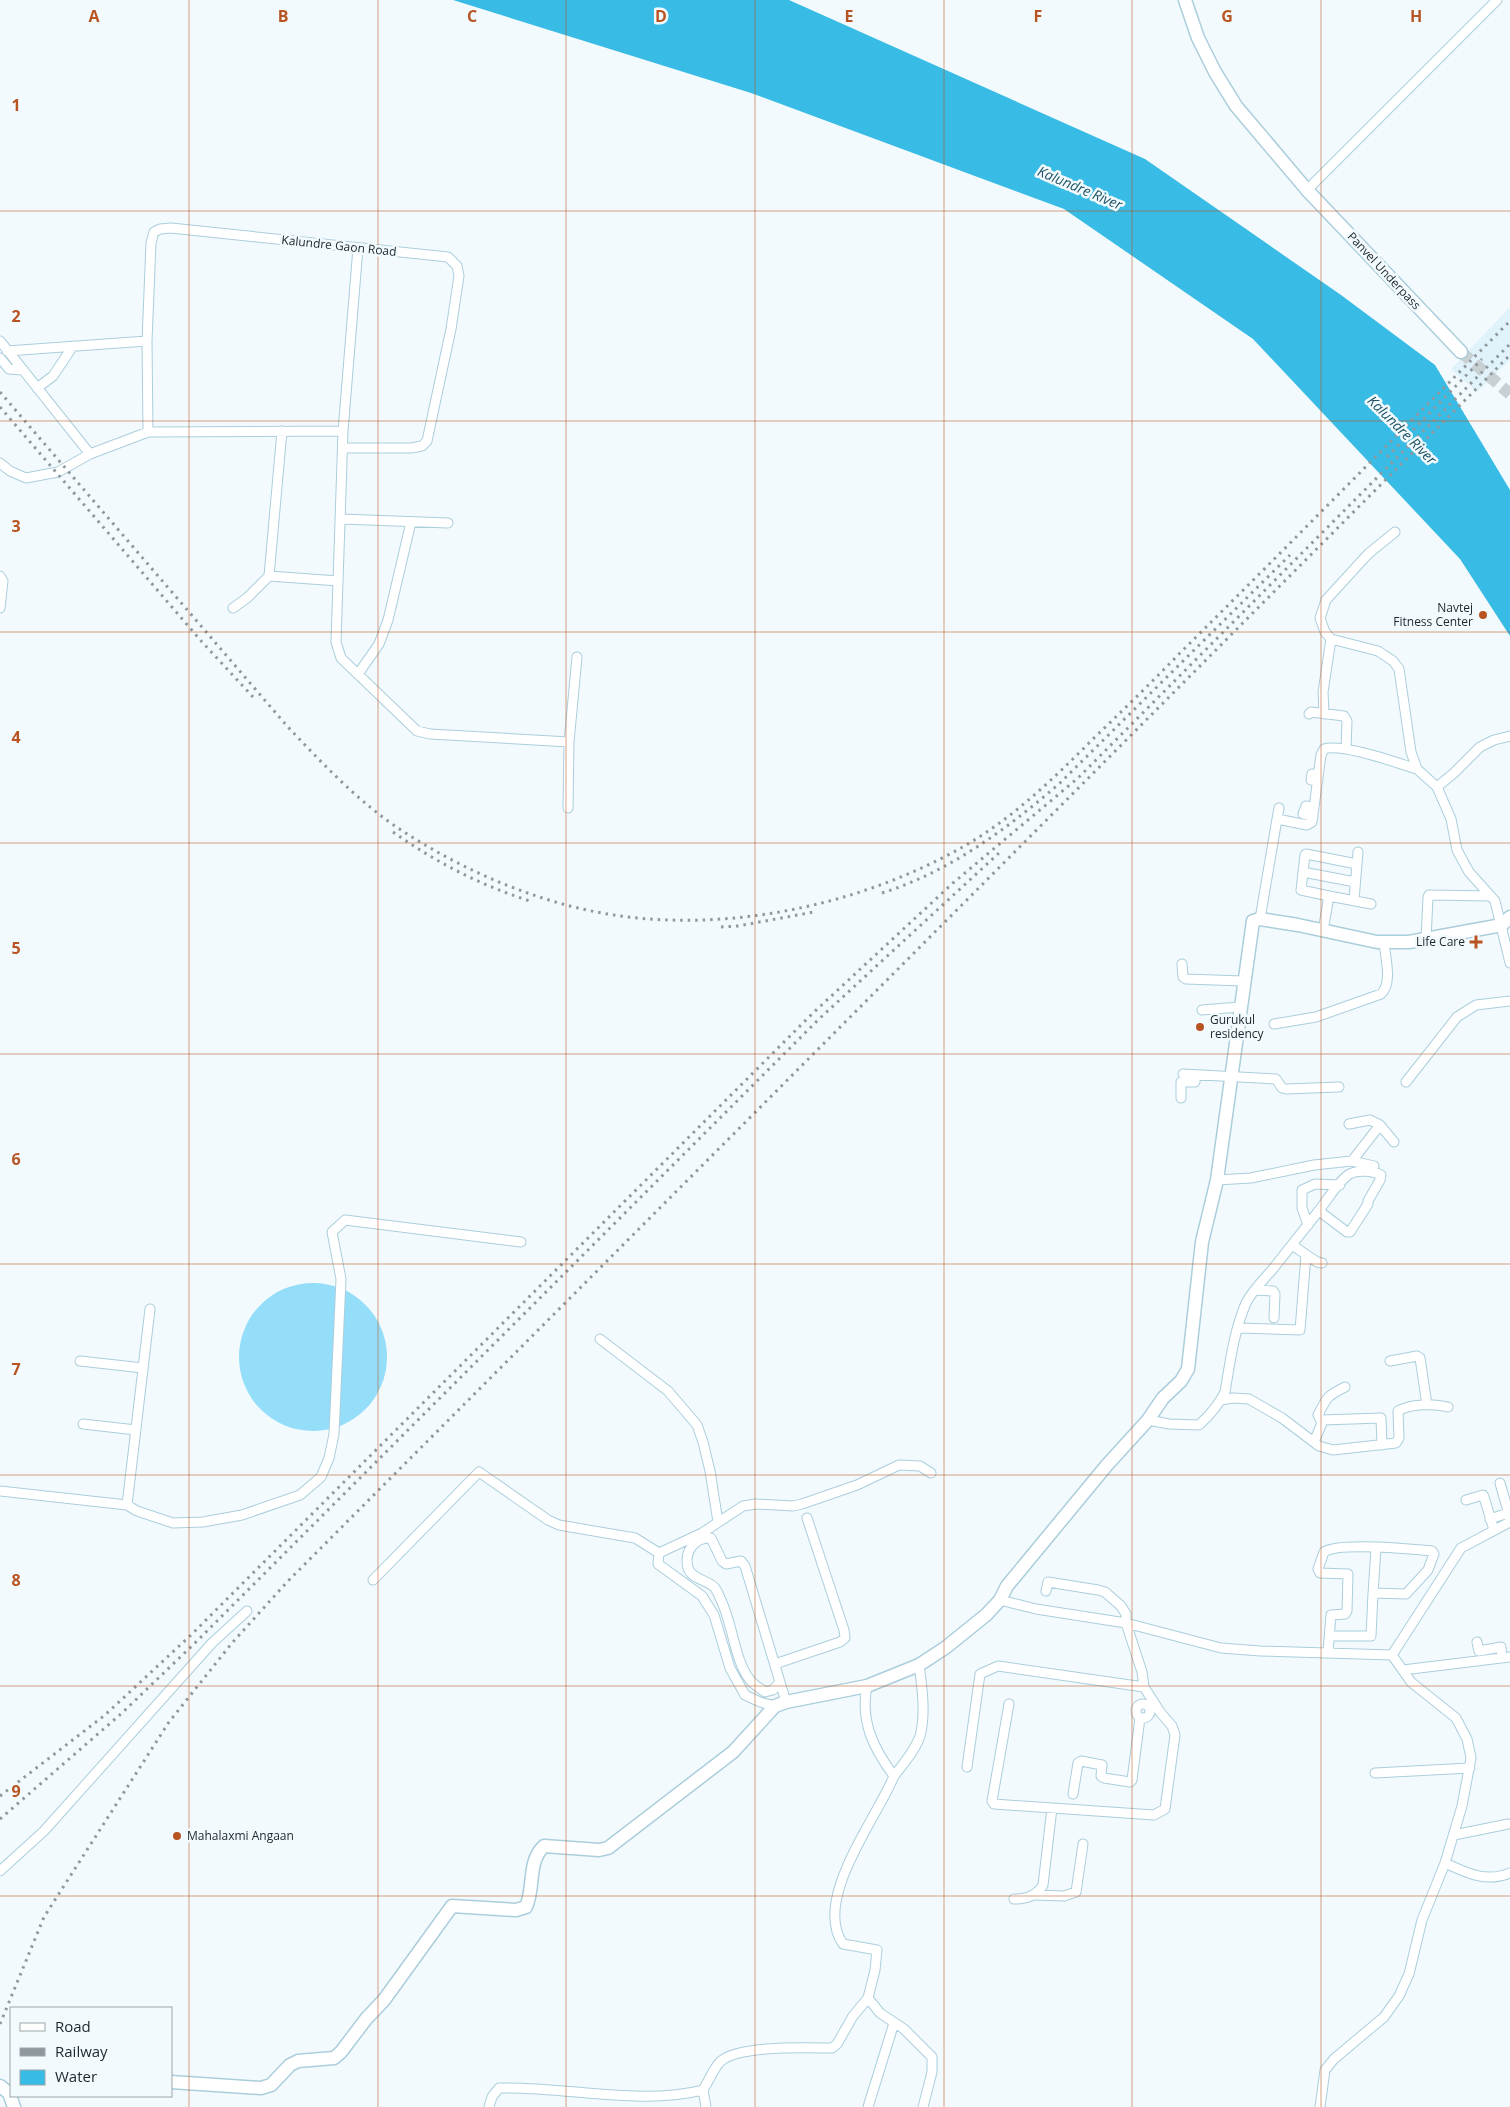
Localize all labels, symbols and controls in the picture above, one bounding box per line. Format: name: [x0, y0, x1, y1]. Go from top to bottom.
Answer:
text: A: [88, 5, 100, 27]
text: B: [278, 5, 288, 27]
text: C: [467, 5, 477, 27]
text: D: [655, 5, 667, 27]
text: E: [845, 5, 854, 27]
text: F: [1034, 5, 1042, 27]
text: G: [1221, 5, 1233, 27]
text: H: [1410, 5, 1422, 27]
text: 1: [11, 94, 21, 116]
water label: Kalundre River: [1035, 161, 1126, 214]
street label: Panvel Underpass: [1344, 228, 1425, 313]
street label: Kalundre Gaon Road: [281, 231, 397, 260]
text: 2: [11, 305, 21, 327]
water label: Kalundre River: [1364, 391, 1441, 469]
text: 3: [11, 515, 21, 537]
place label: Navtej Fitness Center: [1393, 599, 1473, 630]
marker: Navtej Fitness Center: [1477, 609, 1489, 621]
text: 4: [11, 726, 21, 748]
place label: Life Care: [1416, 933, 1465, 950]
marker: Life Care: [1469, 935, 1483, 949]
text: 5: [11, 937, 21, 959]
place label: Gurukul residency: [1210, 1011, 1265, 1042]
marker: Gurukul residency: [1194, 1021, 1206, 1033]
text: 6: [11, 1148, 21, 1170]
text: 7: [11, 1358, 21, 1380]
text: 8: [11, 1569, 21, 1591]
text: 9: [11, 1780, 21, 1802]
place label: Mahalaxmi Angaan: [187, 1827, 294, 1844]
marker: Mahalaxmi Angaan: [171, 1830, 183, 1842]
legend: [10, 2007, 172, 2097]
text: Road: [55, 2016, 91, 2036]
text: Railway: [55, 2041, 108, 2061]
text: Water: [55, 2066, 97, 2086]

